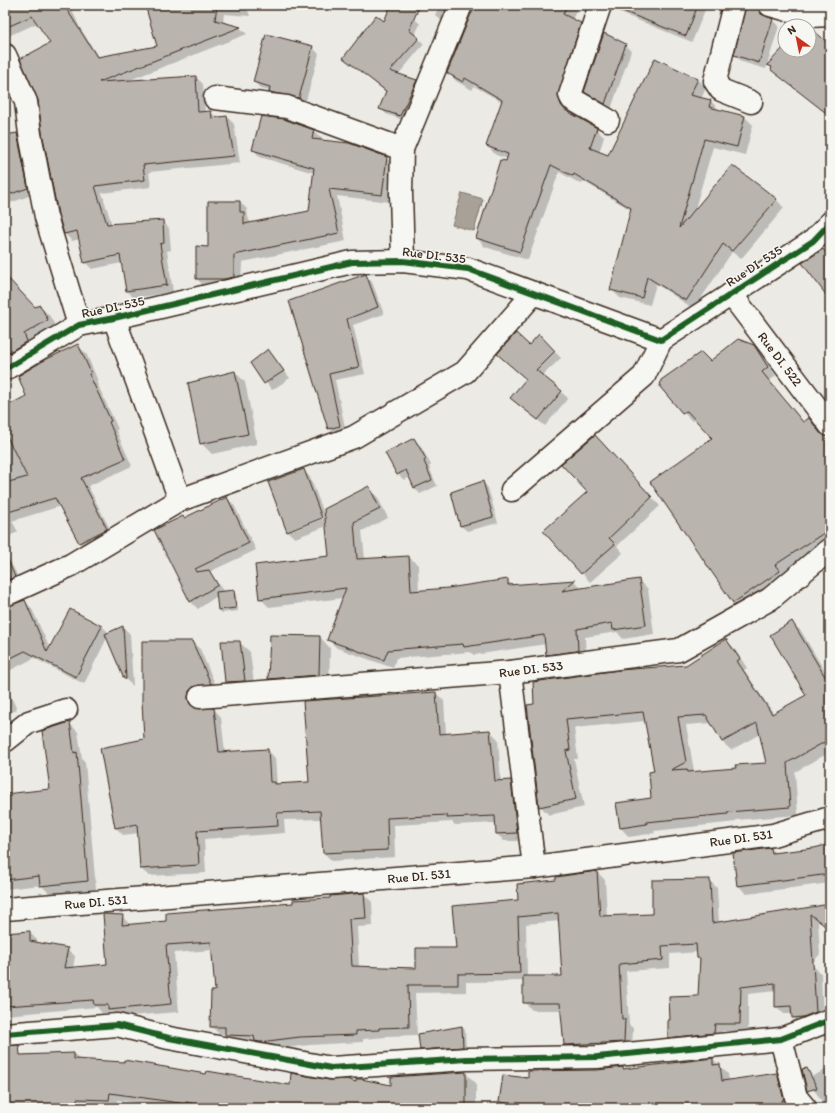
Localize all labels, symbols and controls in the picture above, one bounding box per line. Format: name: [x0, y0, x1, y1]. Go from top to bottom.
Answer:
north arrow: [777, 18, 817, 58]
text: N: [785, 23, 798, 38]
street label: Rue DI. 535: [723, 242, 785, 290]
street label: Rue DI. 535: [401, 244, 467, 266]
street label: Rue DI. 535: [80, 293, 146, 321]
street label: Rue DI. 522: [755, 329, 805, 389]
street label: Rue DI. 533: [498, 658, 564, 680]
street label: Rue DI. 531: [709, 826, 773, 850]
street label: Rue DI. 531: [387, 866, 451, 886]
street label: Rue DI. 531: [64, 892, 128, 912]

